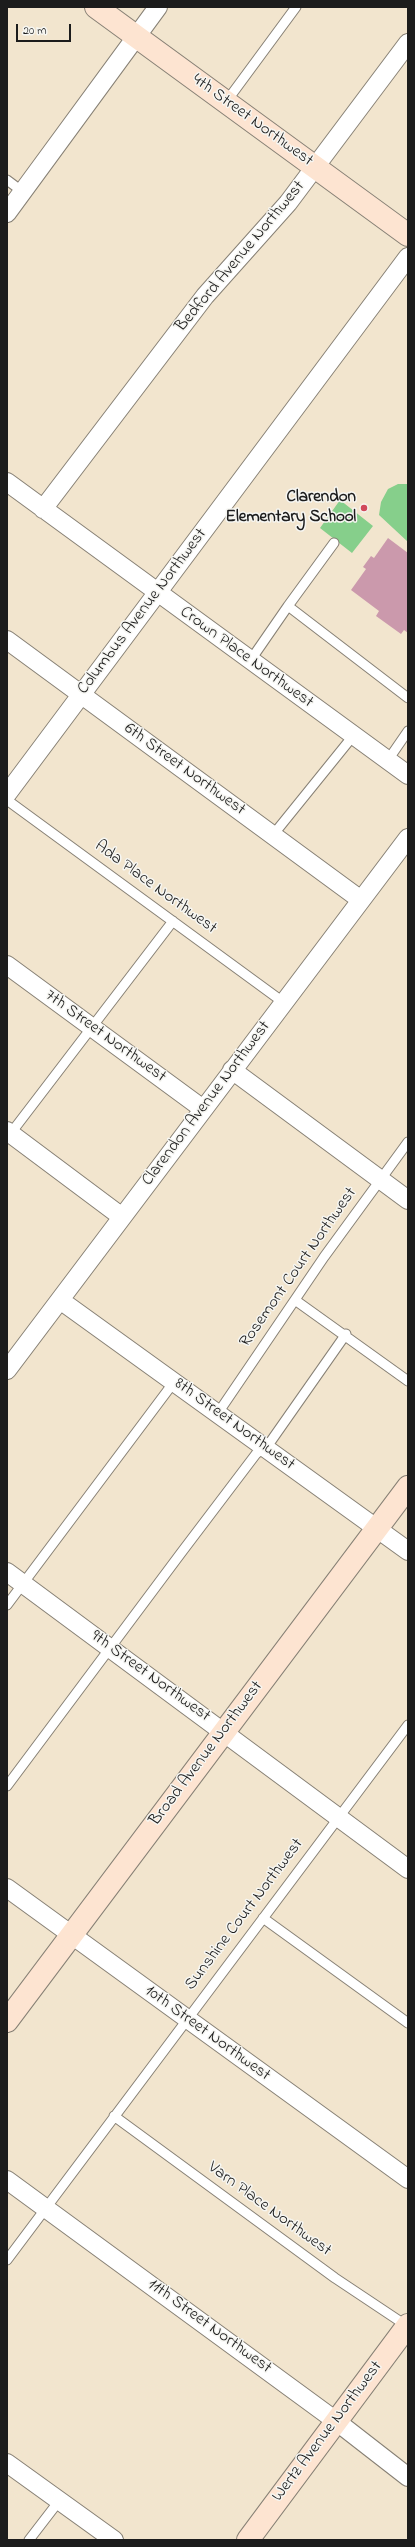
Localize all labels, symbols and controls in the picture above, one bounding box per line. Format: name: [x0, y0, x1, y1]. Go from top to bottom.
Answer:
scale bar: [18, 16, 73, 42]
text: 20 m: [23, 22, 46, 40]
street label: 4th Street Northwest: [187, 70, 317, 172]
street label: Bedford Avenue Northwest: [172, 177, 310, 337]
place label: Clarendon Elementary School: [226, 488, 356, 528]
marker: Clarendon Elementary School: [359, 503, 369, 513]
street label: Columbus Avenue Northwest: [74, 525, 212, 699]
street label: Crown Place Northwest: [175, 603, 317, 713]
street label: 6th Street Northwest: [119, 719, 249, 821]
street label: Ada Place Northwest: [90, 837, 220, 939]
street label: 7th Street Northwest: [40, 986, 170, 1088]
street label: Clarendon Avenue Northwest: [138, 1018, 276, 1190]
street label: Rosemont Court Northwest: [236, 1184, 362, 1352]
street label: 8th Street Northwest: [170, 1374, 298, 1476]
street label: 9th Street Northwest: [86, 1627, 214, 1727]
street label: Broad Avenue Northwest: [146, 1678, 268, 1830]
street label: Sunshine Court Northwest: [181, 1835, 309, 1995]
street label: 10th Street Northwest: [140, 1982, 274, 2086]
street label: Varn Place Northwest: [203, 2158, 335, 2262]
street label: 11th Street Northwest: [143, 2275, 275, 2379]
street label: Wertz Avenue Northwest: [268, 2358, 388, 2506]

